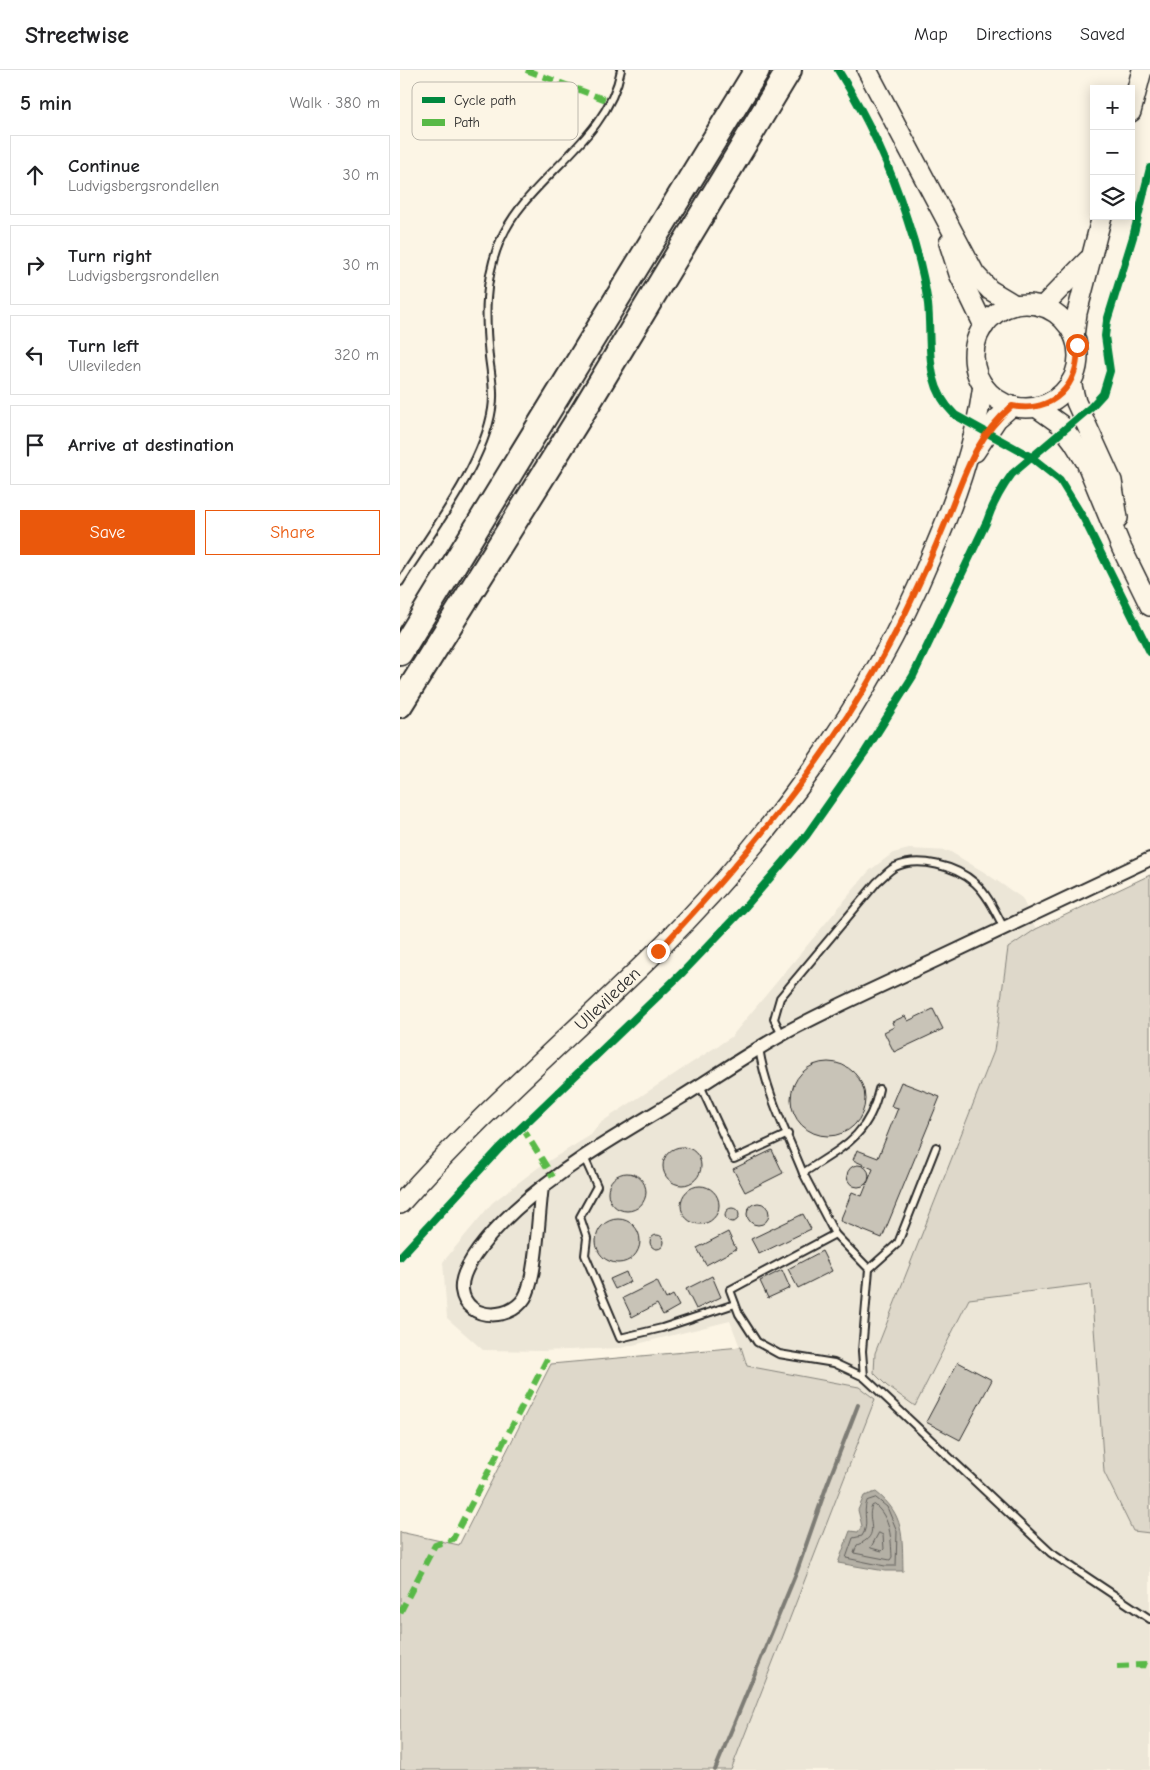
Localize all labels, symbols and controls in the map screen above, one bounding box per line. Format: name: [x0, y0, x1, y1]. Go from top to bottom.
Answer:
text: Streetwise: [25, 21, 129, 49]
text: Map: [914, 24, 948, 45]
text: Directions: [976, 24, 1052, 45]
text: Saved: [1080, 24, 1125, 45]
legend: [412, 82, 578, 140]
map controls: [1090, 85, 1135, 220]
button: +: [1090, 85, 1135, 130]
text: 5 min: [20, 91, 72, 115]
text: Cycle path: [454, 92, 516, 109]
text: Walk · 380 m: [290, 94, 380, 112]
text: Path: [454, 114, 480, 131]
button: −: [1090, 130, 1135, 175]
text: Continue: [68, 155, 140, 177]
icon: ahead: [21, 161, 49, 189]
text: 30 m: [343, 166, 379, 184]
button: layers: [1090, 175, 1135, 220]
text: Ludvigsbergsrondellen: [68, 177, 219, 195]
text: Turn right: [68, 245, 152, 267]
icon: right: [21, 251, 49, 279]
text: 30 m: [343, 256, 379, 274]
text: Ludvigsbergsrondellen: [68, 267, 219, 285]
route start: [1066, 334, 1089, 357]
text: Turn left: [68, 335, 139, 357]
icon: left: [21, 341, 49, 369]
text: 320 m: [334, 346, 379, 364]
text: Ullevileden: [68, 357, 141, 375]
icon: arrive: [21, 431, 49, 459]
text: Arrive at destination: [68, 434, 234, 456]
button: Save: [20, 510, 195, 555]
button: Share: [205, 510, 380, 555]
route end: [647, 940, 670, 963]
street label: Ullevileden: [571, 963, 645, 1035]

